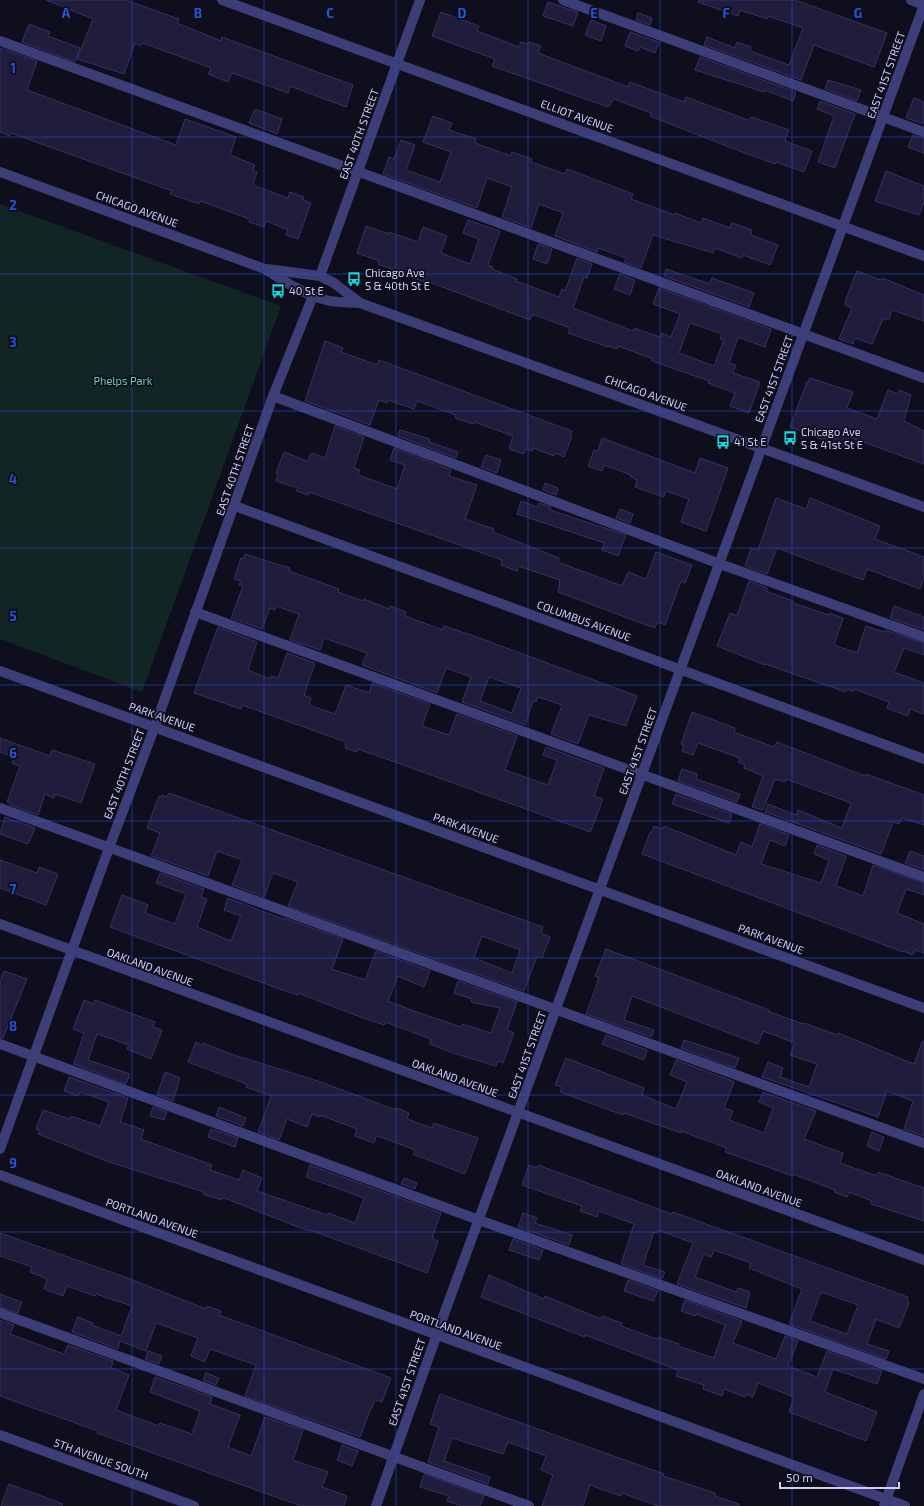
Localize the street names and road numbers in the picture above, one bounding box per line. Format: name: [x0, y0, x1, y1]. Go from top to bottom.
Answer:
street label: EAST 41ST STREET: [864, 29, 908, 120]
street label: EAST 40TH STREET: [336, 86, 381, 181]
street label: ELLIOT AVENUE: [539, 96, 615, 135]
street label: CHICAGO AVENUE: [94, 188, 180, 229]
street label: EAST 41ST STREET: [752, 333, 796, 424]
street label: CHICAGO AVENUE: [603, 372, 689, 413]
street label: EAST 40TH STREET: [213, 422, 256, 517]
street label: COLUMBUS AVENUE: [535, 597, 633, 644]
street label: PARK AVENUE: [127, 699, 197, 734]
street label: EAST 41ST STREET: [616, 705, 660, 796]
street label: EAST 40TH STREET: [100, 726, 147, 821]
street label: PARK AVENUE: [432, 810, 501, 845]
street label: PARK AVENUE: [737, 921, 806, 956]
street label: OAKLAND AVENUE: [105, 945, 195, 988]
street label: EAST 41ST STREET: [505, 1009, 549, 1100]
street label: OAKLAND AVENUE: [410, 1056, 500, 1099]
street label: OAKLAND AVENUE: [714, 1166, 804, 1209]
street label: PORTLAND AVENUE: [104, 1195, 200, 1240]
street label: PORTLAND AVENUE: [408, 1307, 504, 1352]
street label: EAST 41ST STREET: [385, 1336, 428, 1427]
street label: 5TH AVENUE SOUTH: [52, 1435, 150, 1482]

